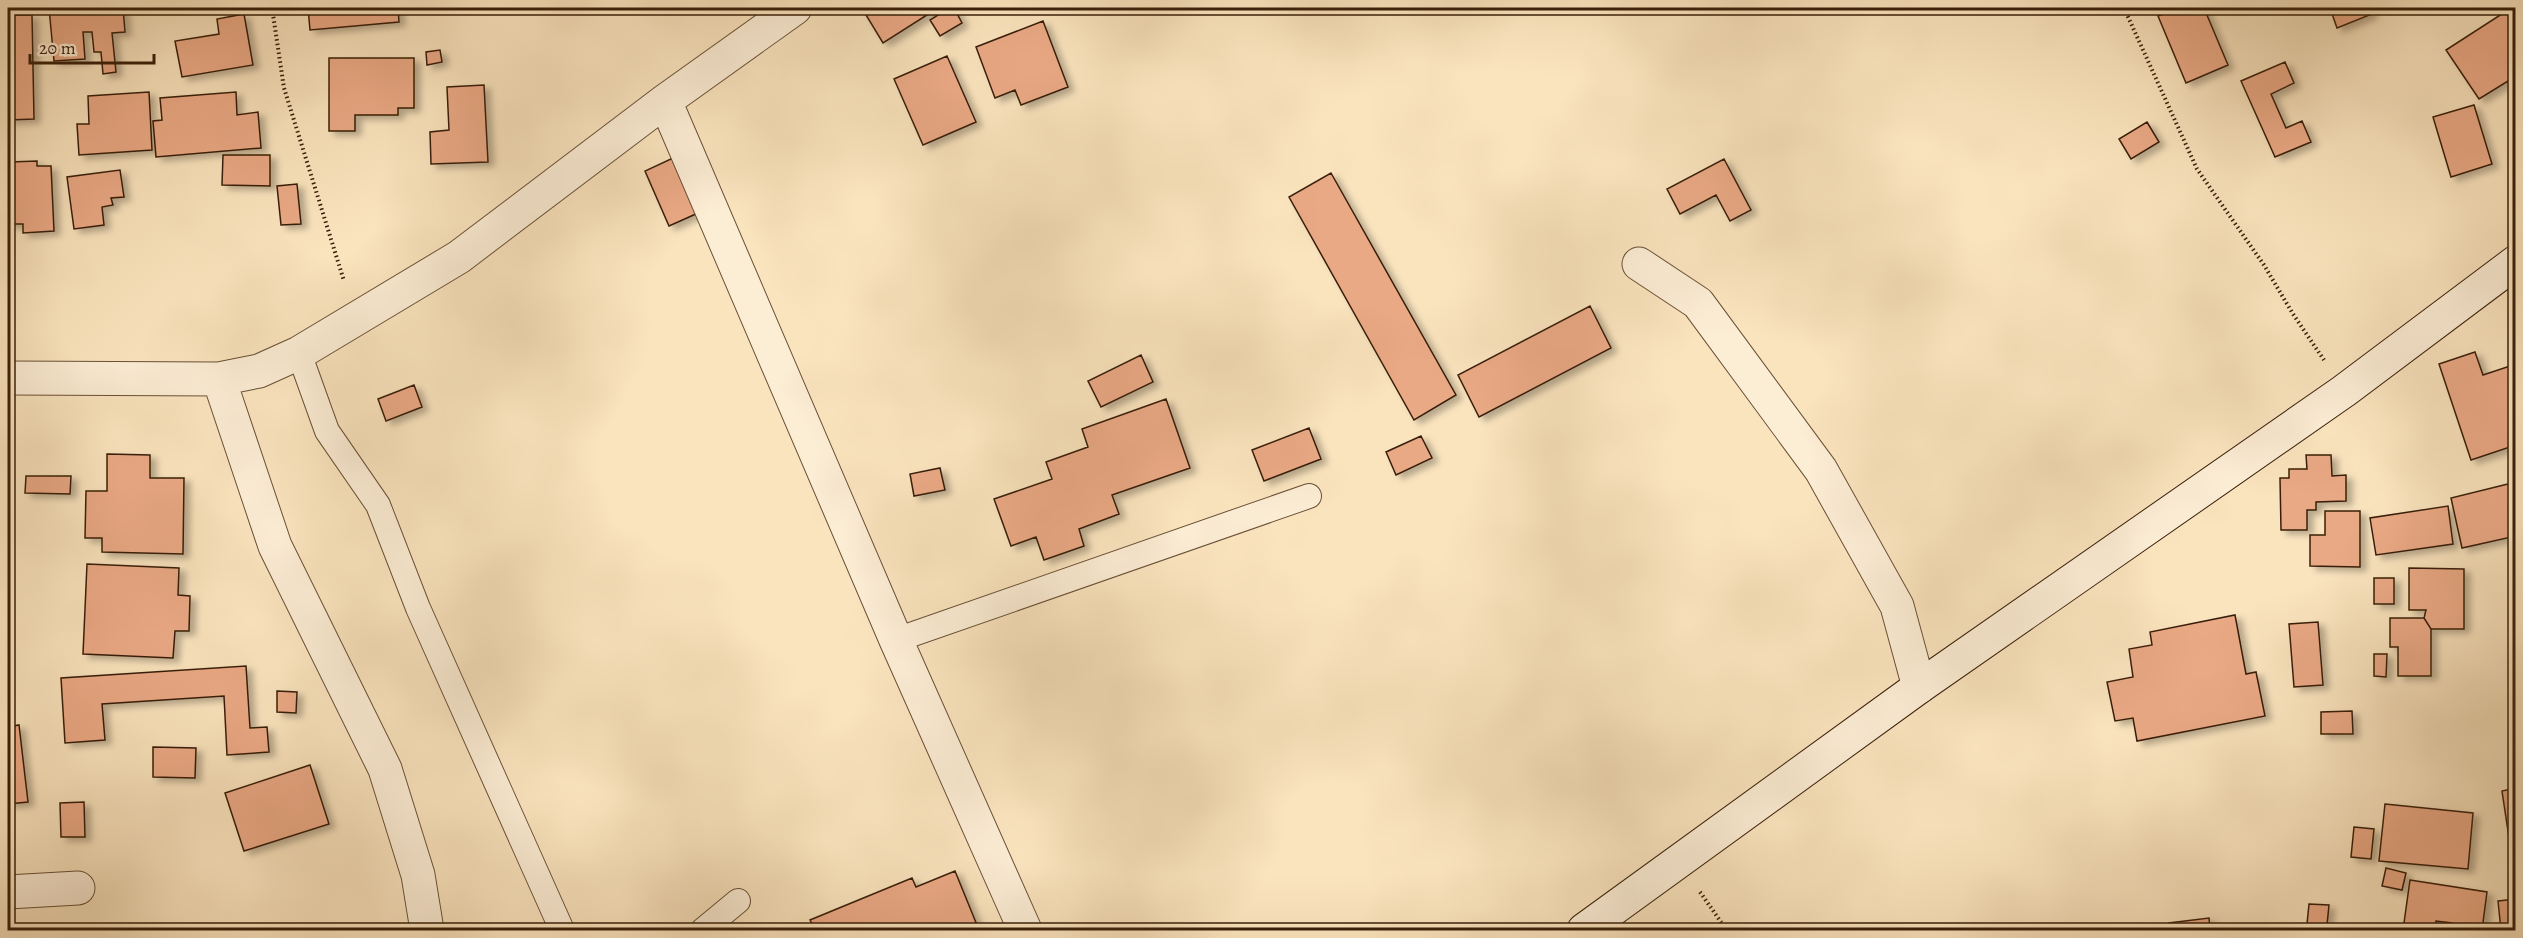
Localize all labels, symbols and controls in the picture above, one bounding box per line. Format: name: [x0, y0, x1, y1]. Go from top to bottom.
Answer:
scale bar: [30, 27, 154, 65]
text: 20 m: [39, 36, 76, 60]

